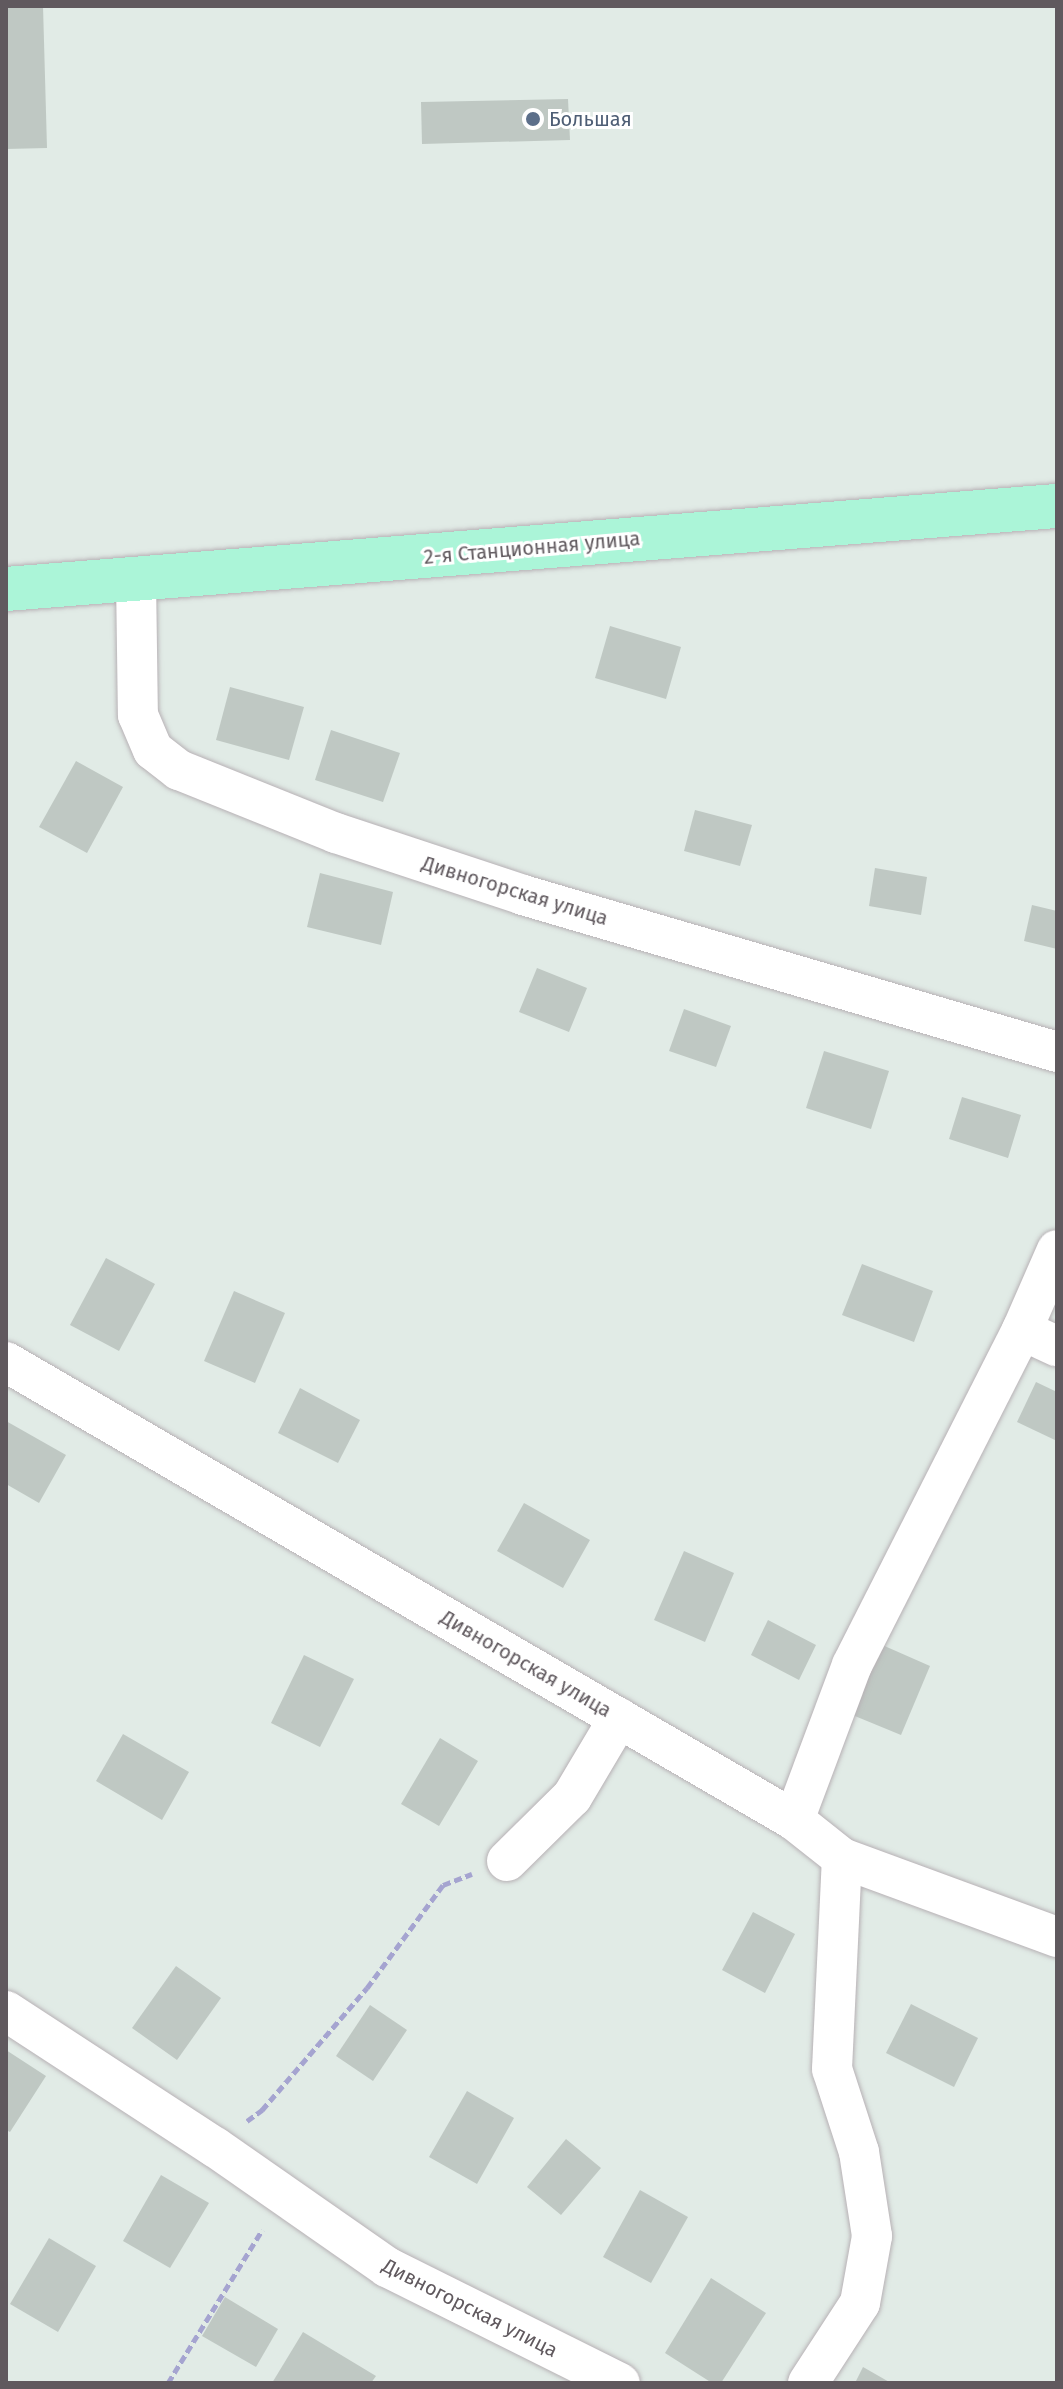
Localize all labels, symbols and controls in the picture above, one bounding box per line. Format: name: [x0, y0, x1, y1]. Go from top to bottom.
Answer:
place label: Большая: [549, 107, 632, 131]
marker: Большая: [524, 110, 542, 128]
street label: 2-я Станционная улица: [423, 527, 641, 569]
street label: Дивногорская улица: [419, 851, 611, 931]
street label: Дивногорская улица: [436, 1605, 616, 1723]
street label: Дивногорская улица: [378, 2253, 562, 2363]

